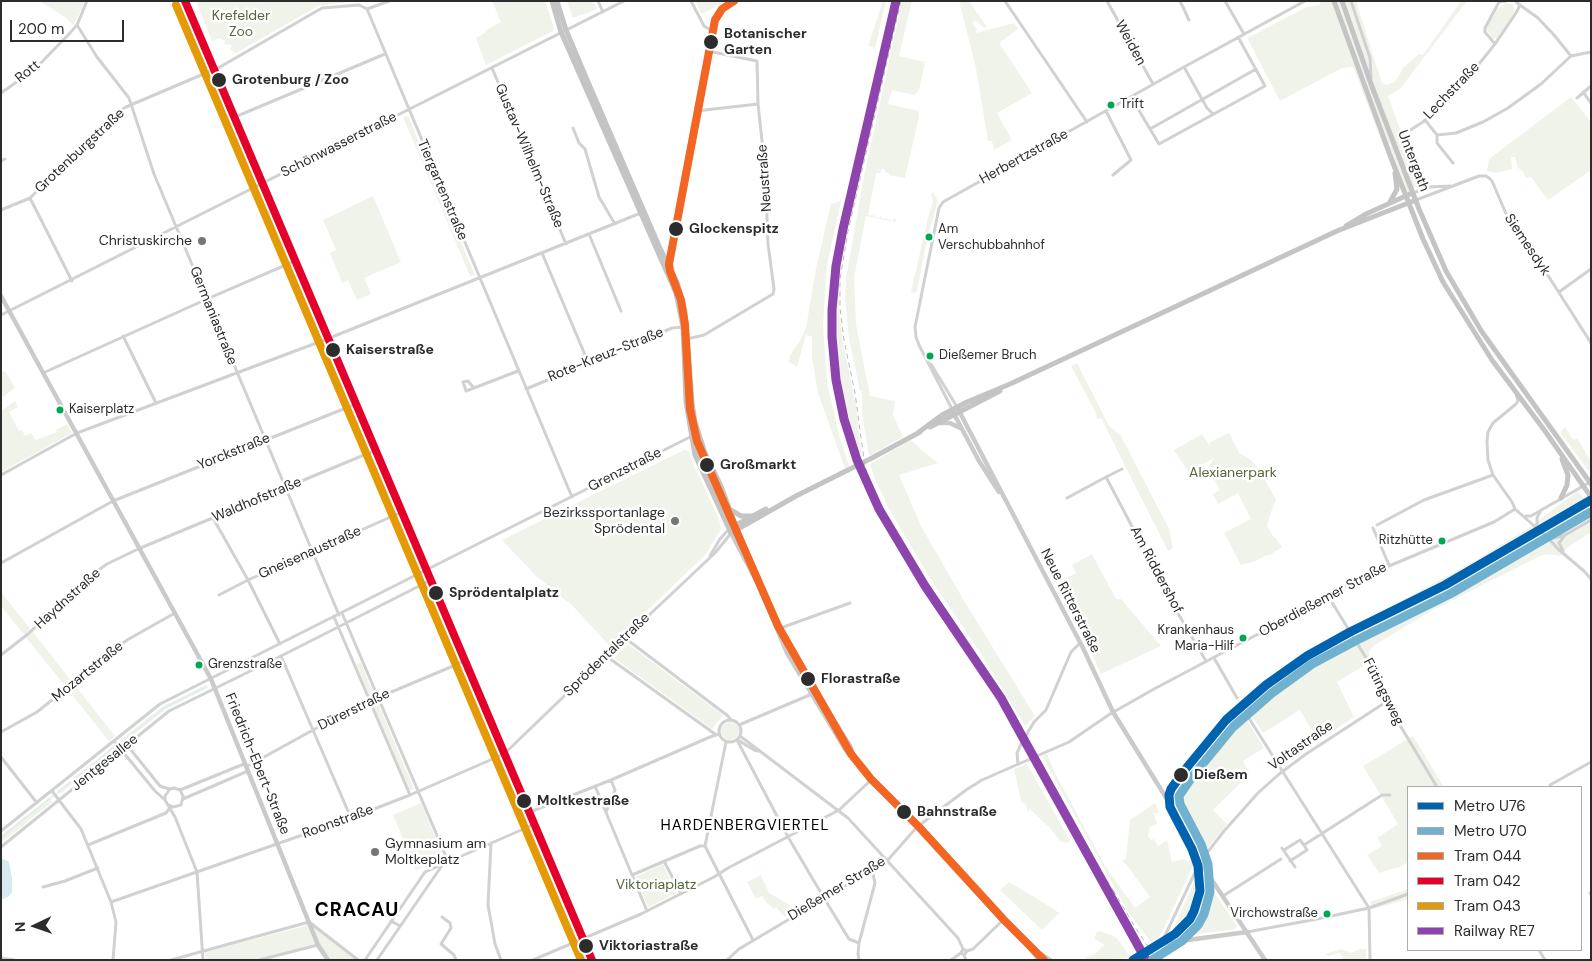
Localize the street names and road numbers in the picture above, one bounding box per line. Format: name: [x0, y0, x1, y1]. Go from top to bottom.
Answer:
street label: Weiden: [1111, 18, 1149, 68]
street label: Rott: [12, 57, 44, 87]
street label: Lechstraße: [1421, 59, 1483, 123]
street label: Gustav-Wilhelm-Straße: [491, 81, 567, 231]
street label: Grotenburgstraße: [32, 105, 128, 197]
street label: Schönwasserstraße: [278, 109, 400, 181]
street label: Herbertzstraße: [977, 126, 1071, 188]
street label: Untergath: [1394, 128, 1432, 194]
street label: Tiergartenstraße: [413, 137, 471, 243]
street label: Neustraße: [754, 144, 776, 212]
street label: Siemesdyk: [1500, 211, 1554, 279]
street label: Germaniastraße: [186, 264, 240, 368]
street label: Rote-Kreuz-Straße: [546, 324, 666, 386]
street label: Yorckstraße: [195, 430, 273, 474]
street label: Grenzstraße: [586, 444, 664, 496]
street label: Waldhofstraße: [210, 474, 304, 526]
street label: Gneisenaustraße: [256, 523, 364, 583]
street label: Am Riddershof: [1126, 524, 1186, 616]
street label: Neue Ritterstraße: [1036, 546, 1104, 656]
street label: Oberdießemer Straße: [1256, 559, 1390, 641]
street label: Haydnstraße: [32, 565, 104, 633]
street label: Sprödentalstraße: [560, 610, 654, 700]
street label: Mozartstraße: [49, 638, 127, 706]
street label: Fütingsweg: [1359, 656, 1407, 728]
street label: Dürerstraße: [315, 685, 393, 735]
street label: Friedrich-Ebert-Straße: [221, 691, 293, 837]
street label: Voltastraße: [1265, 718, 1337, 774]
street label: Jentgesallee: [68, 731, 142, 795]
street label: Roonstraße: [300, 801, 376, 843]
street label: Dießemer Straße: [785, 853, 889, 925]

